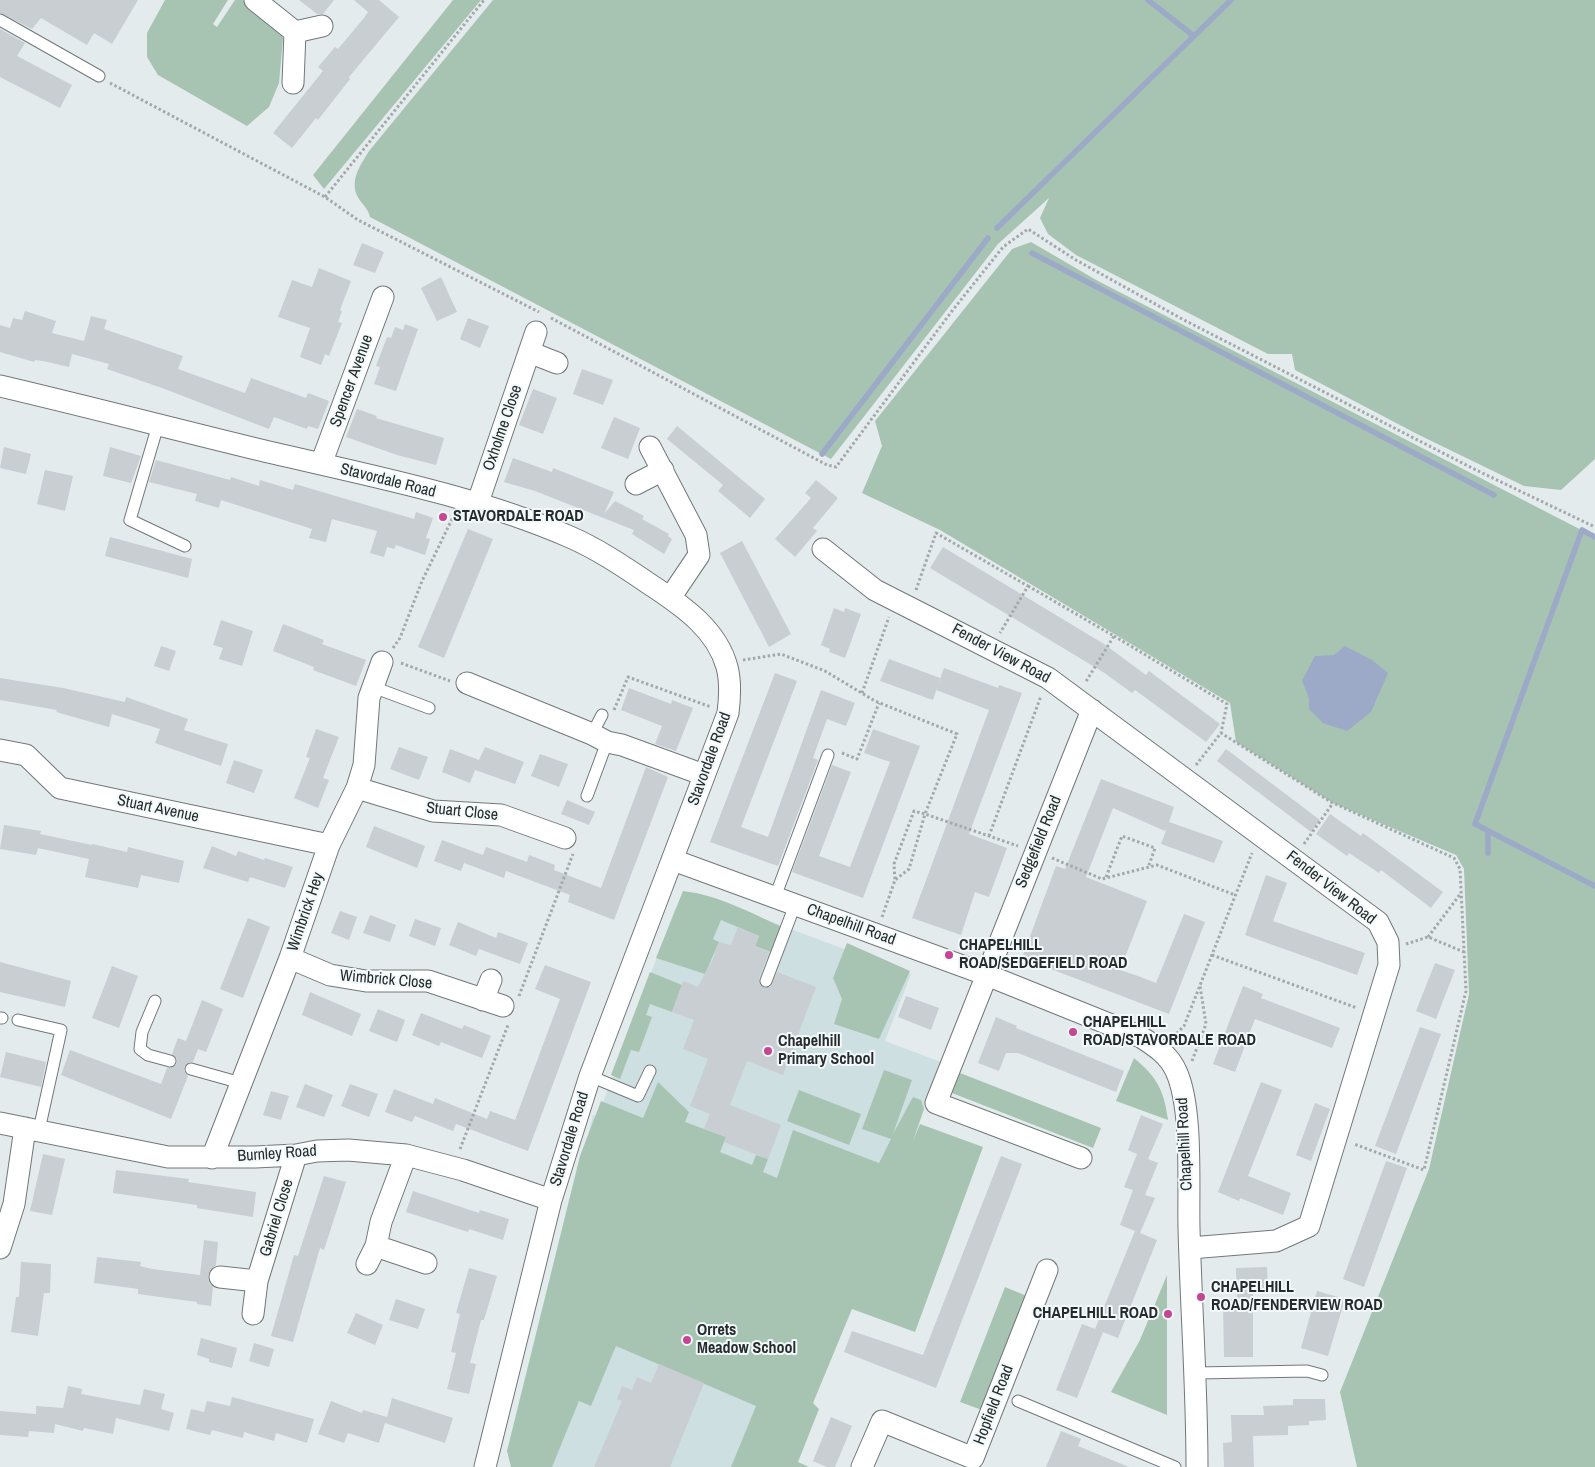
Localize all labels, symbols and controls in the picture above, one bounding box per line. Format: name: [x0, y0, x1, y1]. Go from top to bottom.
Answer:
street label: Spencer Avenue: [326, 332, 378, 430]
street label: Oxholme Close: [479, 382, 527, 474]
street label: Stavordale Road: [338, 460, 438, 502]
place label: STAVORDALE ROAD: [453, 507, 584, 527]
marker: STAVORDALE ROAD: [437, 511, 449, 523]
street label: Fender View Road: [949, 620, 1053, 688]
street label: Stavordale Road: [684, 710, 736, 808]
street label: Stuart Avenue: [115, 791, 201, 827]
street label: Sedgefield Road: [1012, 793, 1066, 891]
street label: Stuart Close: [425, 799, 499, 825]
street label: Fender View Road: [1282, 847, 1380, 929]
street label: Wimbrick Hey: [284, 870, 328, 954]
street label: Chapelhill Road: [804, 900, 898, 950]
place label: CHAPELHILL ROAD/SEDGEFIELD ROAD: [959, 936, 1127, 974]
marker: CHAPELHILL ROAD/SEDGEFIELD ROAD: [943, 949, 955, 961]
street label: Wimbrick Close: [339, 966, 433, 994]
place label: CHAPELHILL ROAD/STAVORDALE ROAD: [1083, 1013, 1256, 1051]
marker: CHAPELHILL ROAD/STAVORDALE ROAD: [1067, 1026, 1079, 1038]
place label: Chapelhill Primary School: [778, 1032, 874, 1070]
marker: Chapelhill Primary School: [762, 1045, 774, 1057]
street label: Stavordale Road: [547, 1089, 593, 1189]
street label: Chapelhill Road: [1173, 1097, 1197, 1191]
street label: Burnley Road: [237, 1142, 317, 1166]
street label: Gabriel Close: [256, 1177, 298, 1259]
place label: CHAPELHILL ROAD/FENDERVIEW ROAD: [1211, 1278, 1383, 1316]
marker: CHAPELHILL ROAD/FENDERVIEW ROAD: [1195, 1291, 1207, 1303]
place label: CHAPELHILL ROAD: [1033, 1304, 1158, 1324]
marker: CHAPELHILL ROAD: [1162, 1308, 1174, 1320]
place label: Orrets Meadow School: [697, 1321, 796, 1359]
marker: Orrets Meadow School: [681, 1334, 693, 1346]
street label: Hopfield Road: [970, 1362, 1018, 1448]

